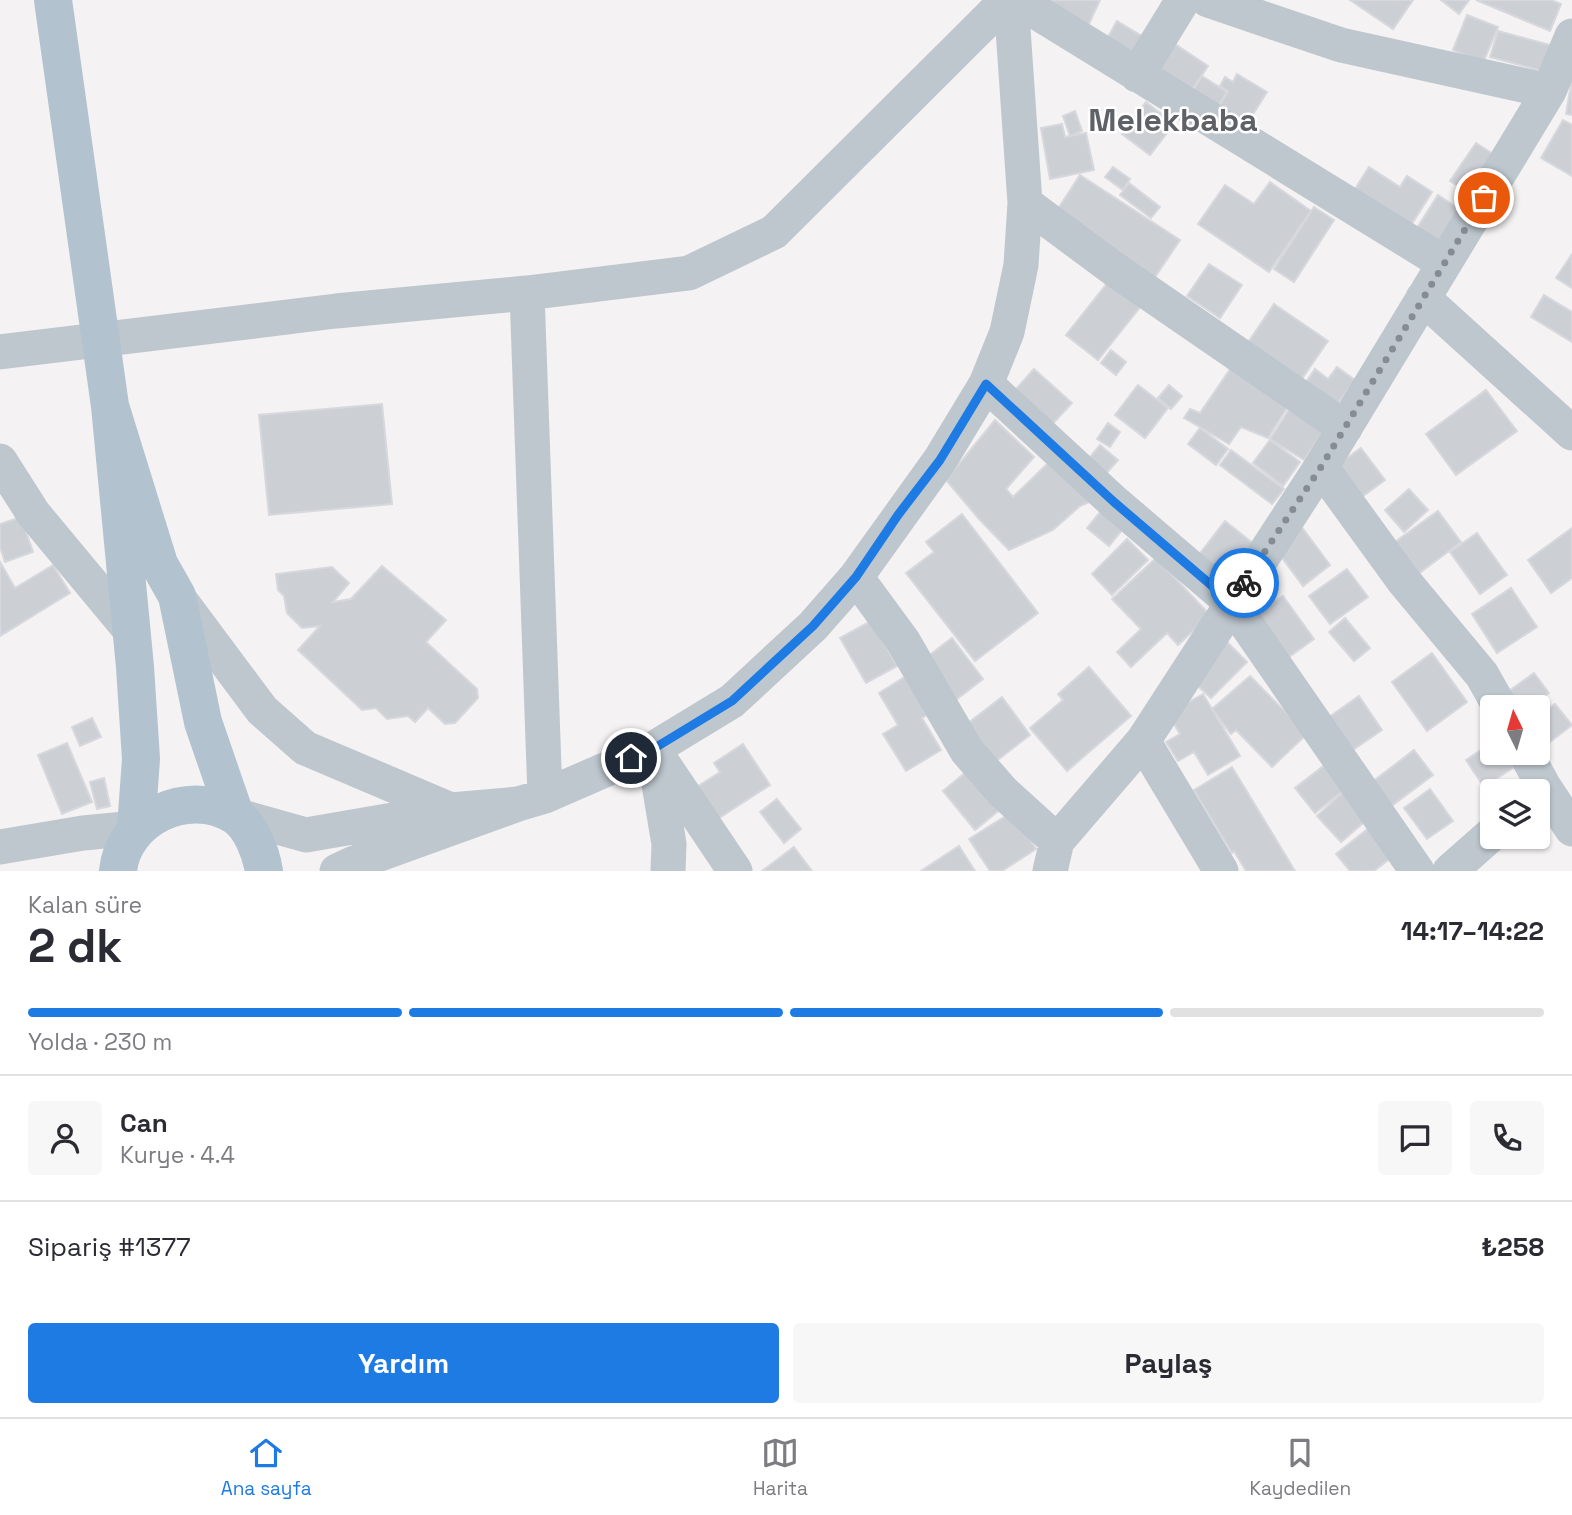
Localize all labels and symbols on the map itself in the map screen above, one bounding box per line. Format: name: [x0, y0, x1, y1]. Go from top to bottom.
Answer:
district label: Melekbaba: [1088, 100, 1258, 140]
pin: [1454, 168, 1514, 228]
courier: [1209, 548, 1279, 618]
north arrow: [1480, 695, 1550, 765]
pin: [601, 728, 661, 788]

